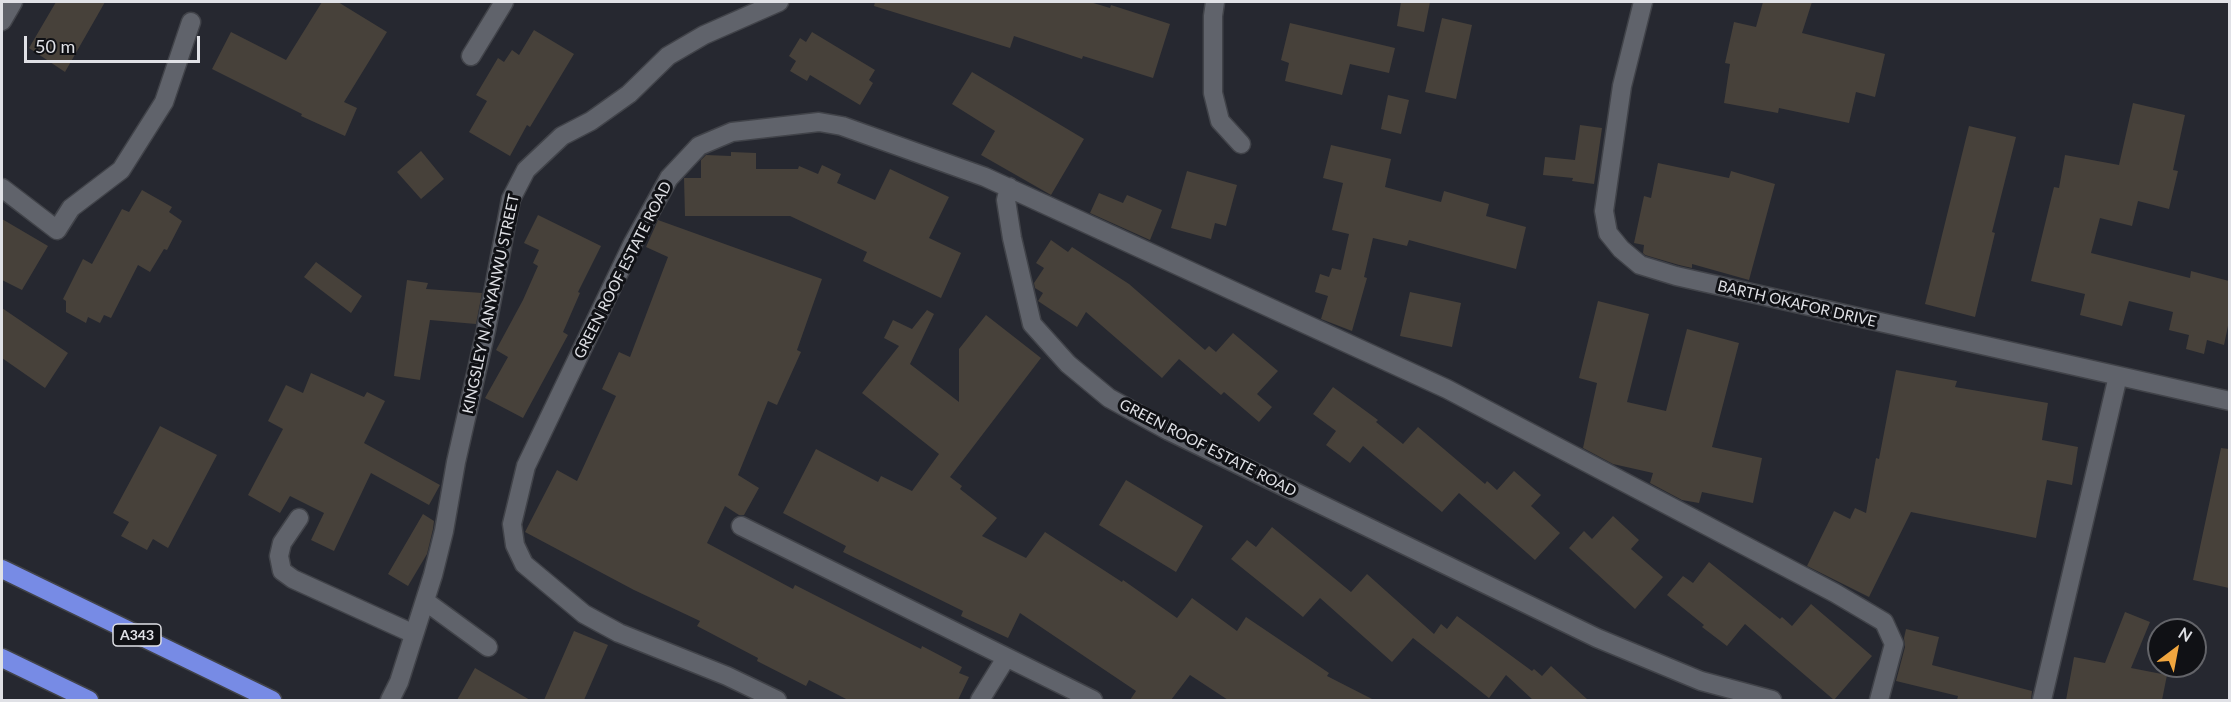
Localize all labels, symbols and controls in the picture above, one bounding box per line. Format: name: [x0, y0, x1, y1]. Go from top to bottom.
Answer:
scale bar: [27, 24, 202, 62]
text: 50 m: [35, 35, 75, 57]
street label: GREEN ROOF ESTATE ROAD: [570, 178, 676, 362]
street label: KINGSLEY N ANYANWU STREET: [459, 193, 523, 415]
street label: BARTH OKAFOR DRIVE: [1716, 277, 1878, 331]
street label: GREEN ROOF ESTATE ROAD: [1116, 395, 1300, 501]
north arrow: [2147, 618, 2207, 678]
text: N: [2175, 623, 2196, 645]
road number: A343: [113, 624, 161, 646]

